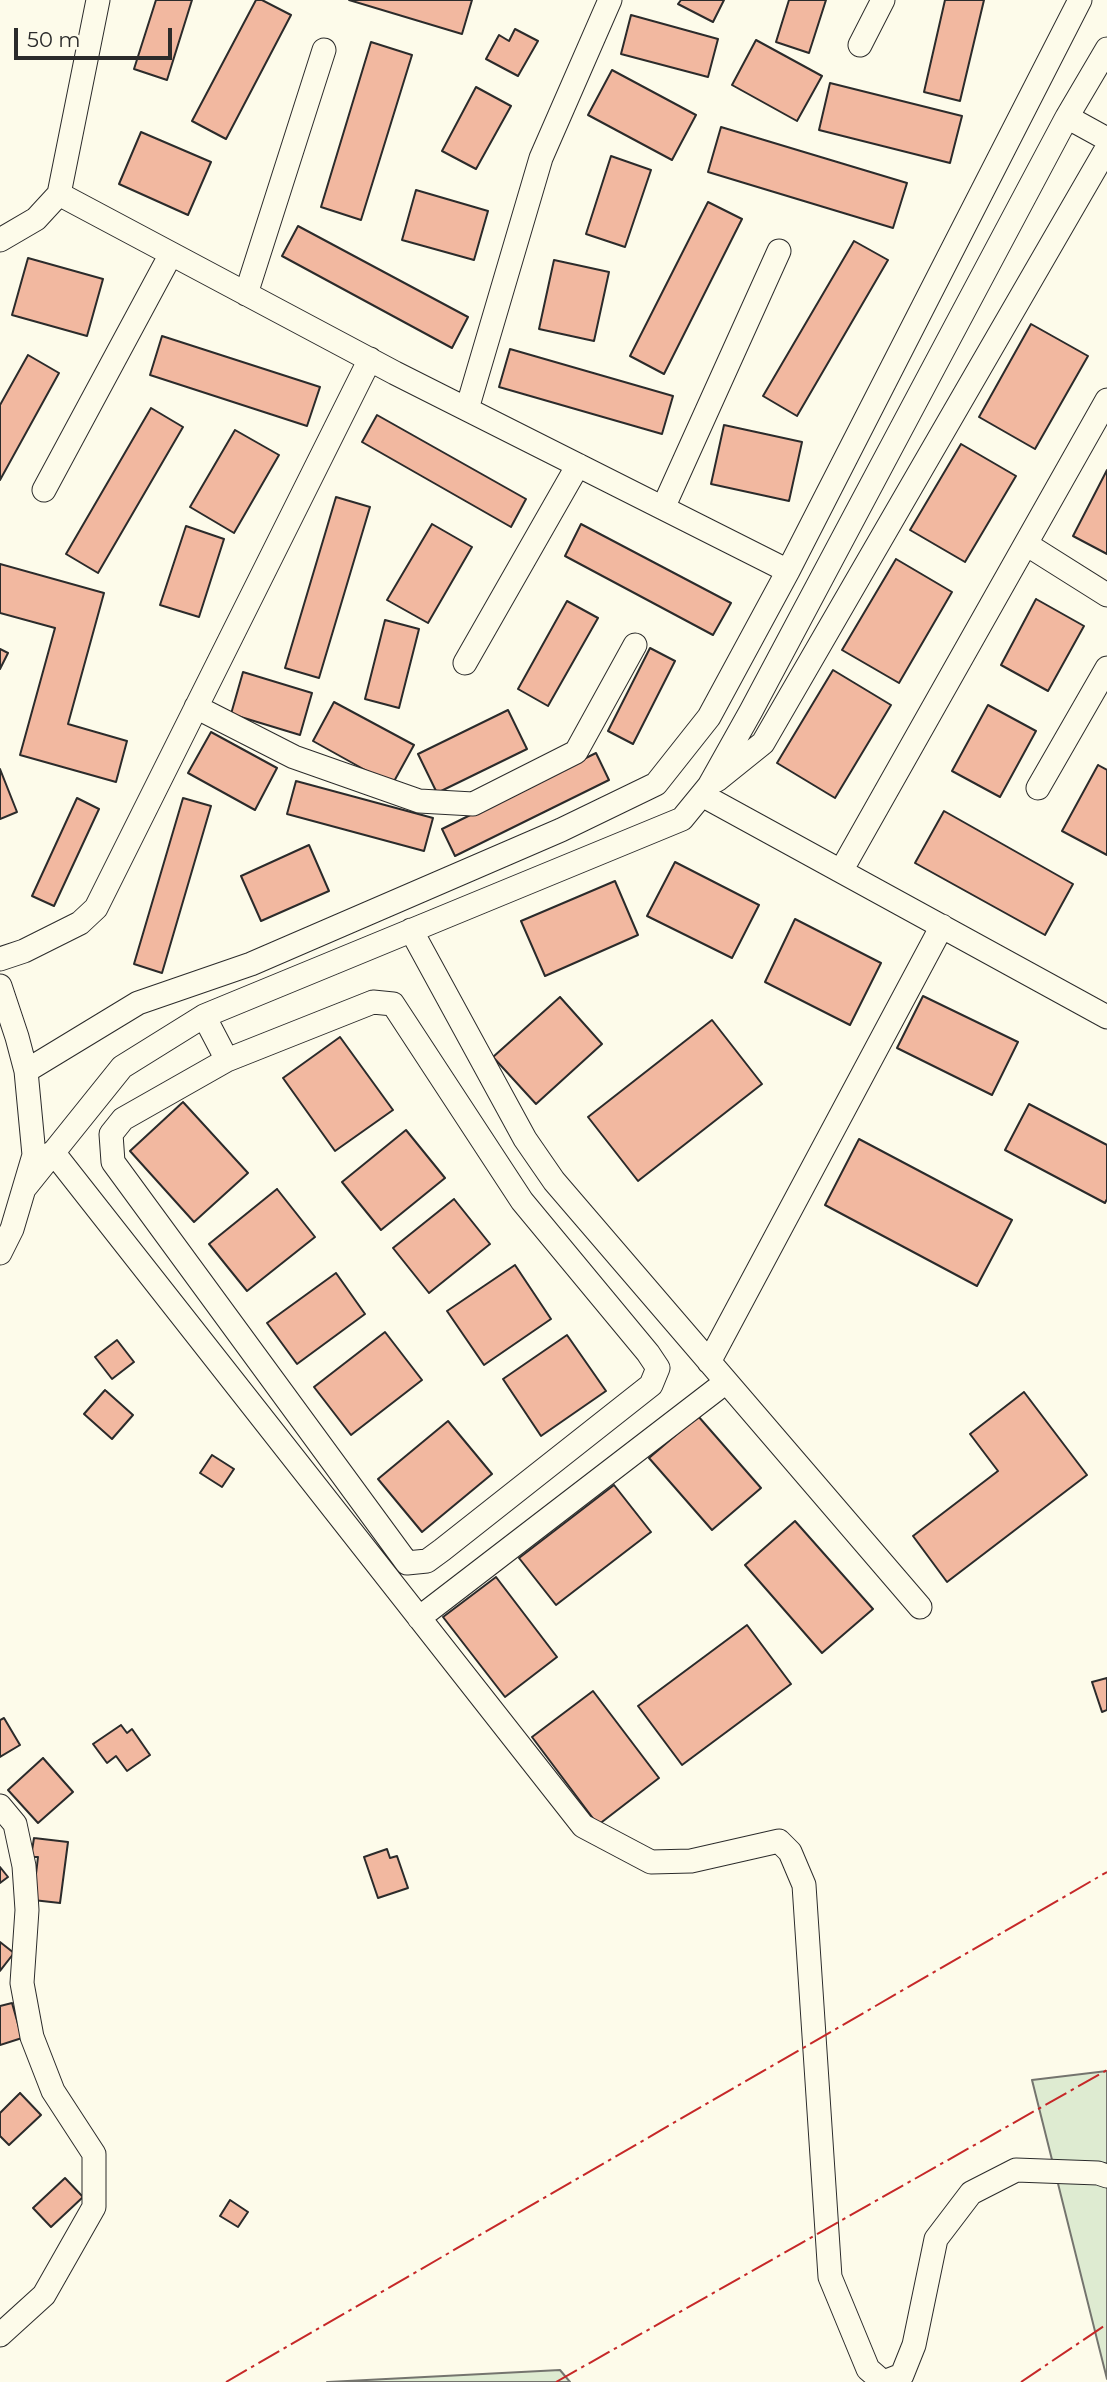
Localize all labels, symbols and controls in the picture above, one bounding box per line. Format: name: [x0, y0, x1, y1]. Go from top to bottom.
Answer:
scale bar: [18, 14, 175, 58]
text: 50 m: [27, 27, 81, 52]

